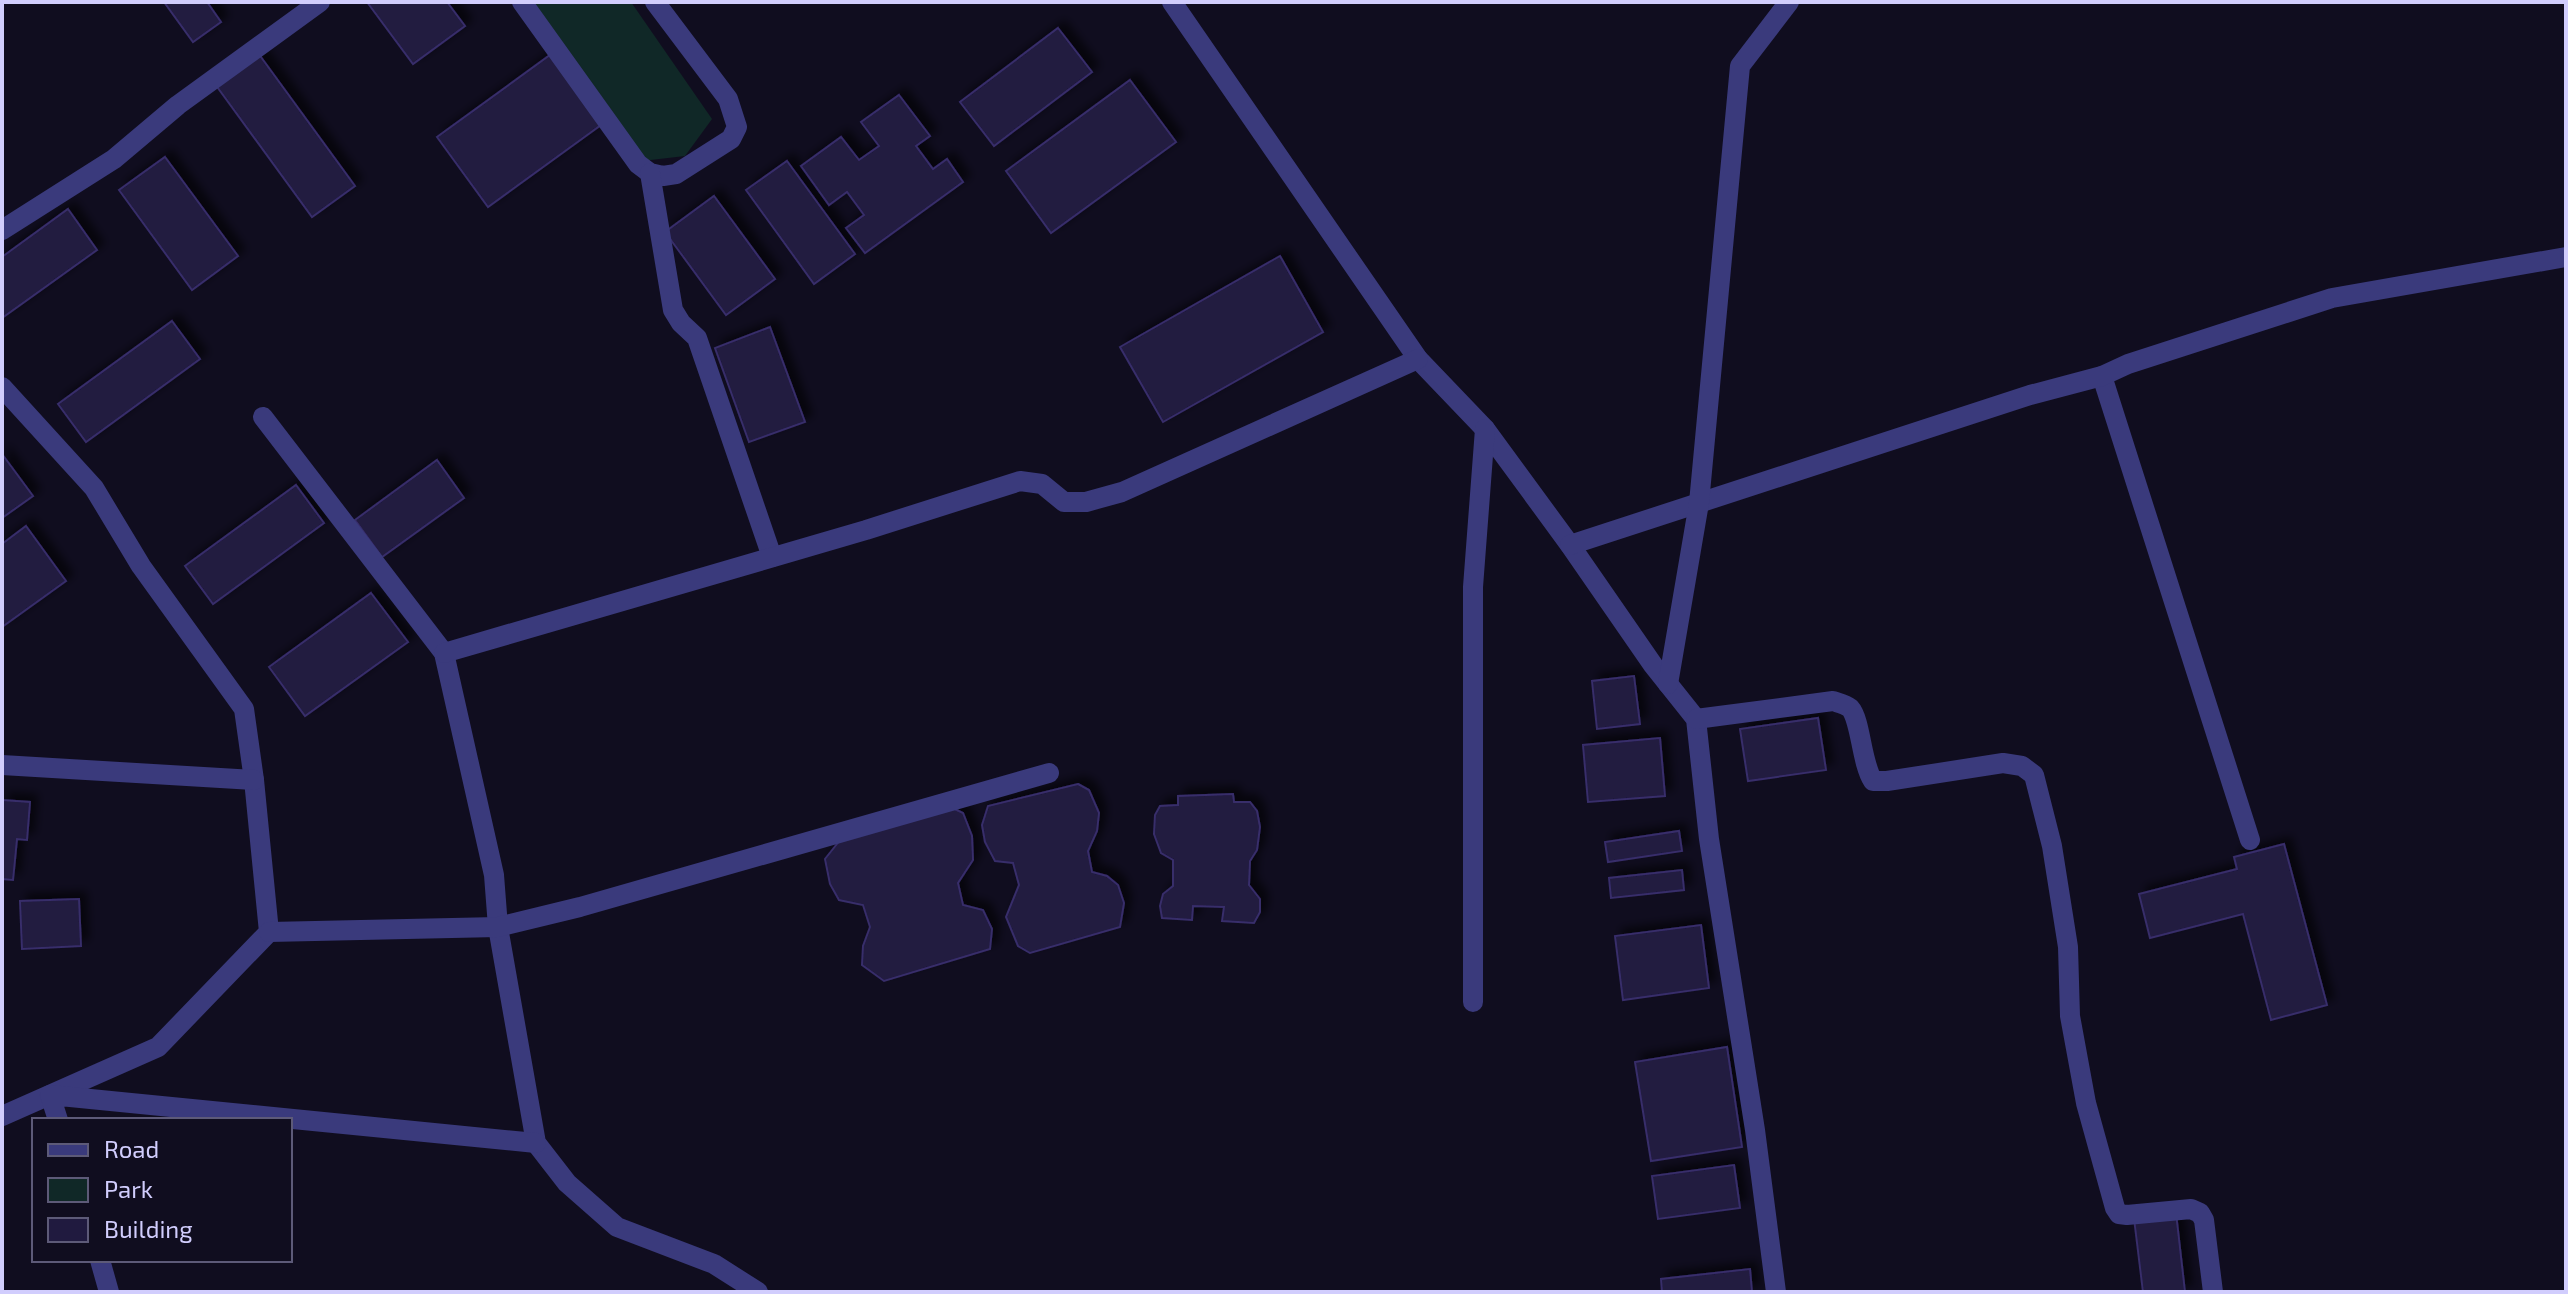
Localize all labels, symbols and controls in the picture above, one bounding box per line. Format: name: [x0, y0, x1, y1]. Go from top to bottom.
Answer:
legend: [32, 1118, 292, 1262]
text: Road: [104, 1134, 159, 1163]
text: Park: [104, 1174, 153, 1203]
text: Building: [104, 1214, 193, 1243]

